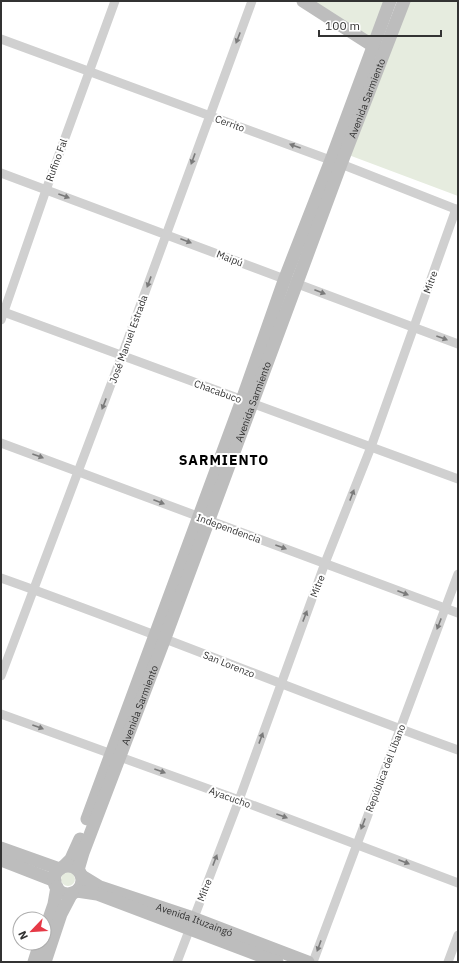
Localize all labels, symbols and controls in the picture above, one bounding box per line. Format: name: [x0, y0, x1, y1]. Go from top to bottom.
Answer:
scale bar: [319, 12, 441, 38]
text: 100 m: [325, 18, 360, 33]
one-way arrow: [235, 32, 241, 44]
street label: Avenida Sarmiento: [346, 56, 388, 140]
street label: Cerrito: [213, 112, 247, 135]
street label: Rufino Fal: [43, 137, 70, 183]
one-way arrow: [288, 143, 300, 149]
one-way arrow: [190, 154, 196, 166]
one-way arrow: [58, 194, 70, 200]
one-way arrow: [180, 239, 192, 245]
street label: Maipú: [215, 247, 245, 269]
street label: Mitre: [420, 269, 441, 295]
one-way arrow: [145, 276, 151, 288]
one-way arrow: [315, 290, 327, 296]
street label: José Manuel Estrada: [106, 293, 151, 385]
one-way arrow: [436, 336, 448, 342]
street label: Avenida Sarmiento: [232, 359, 274, 444]
street label: Chacabuco: [192, 377, 244, 406]
one-way arrow: [100, 398, 106, 410]
district label: SARMIENTO: [179, 451, 269, 469]
one-way arrow: [32, 454, 44, 460]
one-way arrow: [349, 489, 355, 500]
one-way arrow: [154, 499, 166, 505]
street label: Independencia: [195, 511, 264, 546]
one-way arrow: [276, 545, 288, 551]
street label: Mitre: [307, 573, 328, 599]
one-way arrow: [398, 590, 410, 596]
one-way arrow: [303, 610, 309, 622]
one-way arrow: [436, 618, 442, 630]
street label: San Lorenzo: [201, 648, 257, 681]
street label: Avenida Sarmiento: [119, 663, 161, 747]
street label: República del Líbano: [363, 722, 408, 814]
one-way arrow: [32, 725, 44, 731]
one-way arrow: [258, 732, 264, 744]
one-way arrow: [154, 769, 166, 775]
street label: Ayacucho: [207, 784, 253, 811]
one-way arrow: [276, 813, 288, 819]
one-way arrow: [360, 818, 366, 830]
one-way arrow: [213, 854, 219, 866]
one-way arrow: [398, 859, 410, 865]
street label: Mitre: [194, 877, 215, 903]
street label: Avenida Ituzaingó: [154, 900, 235, 940]
north arrow: [12, 911, 52, 951]
text: N: [15, 929, 31, 942]
one-way arrow: [315, 941, 321, 953]

